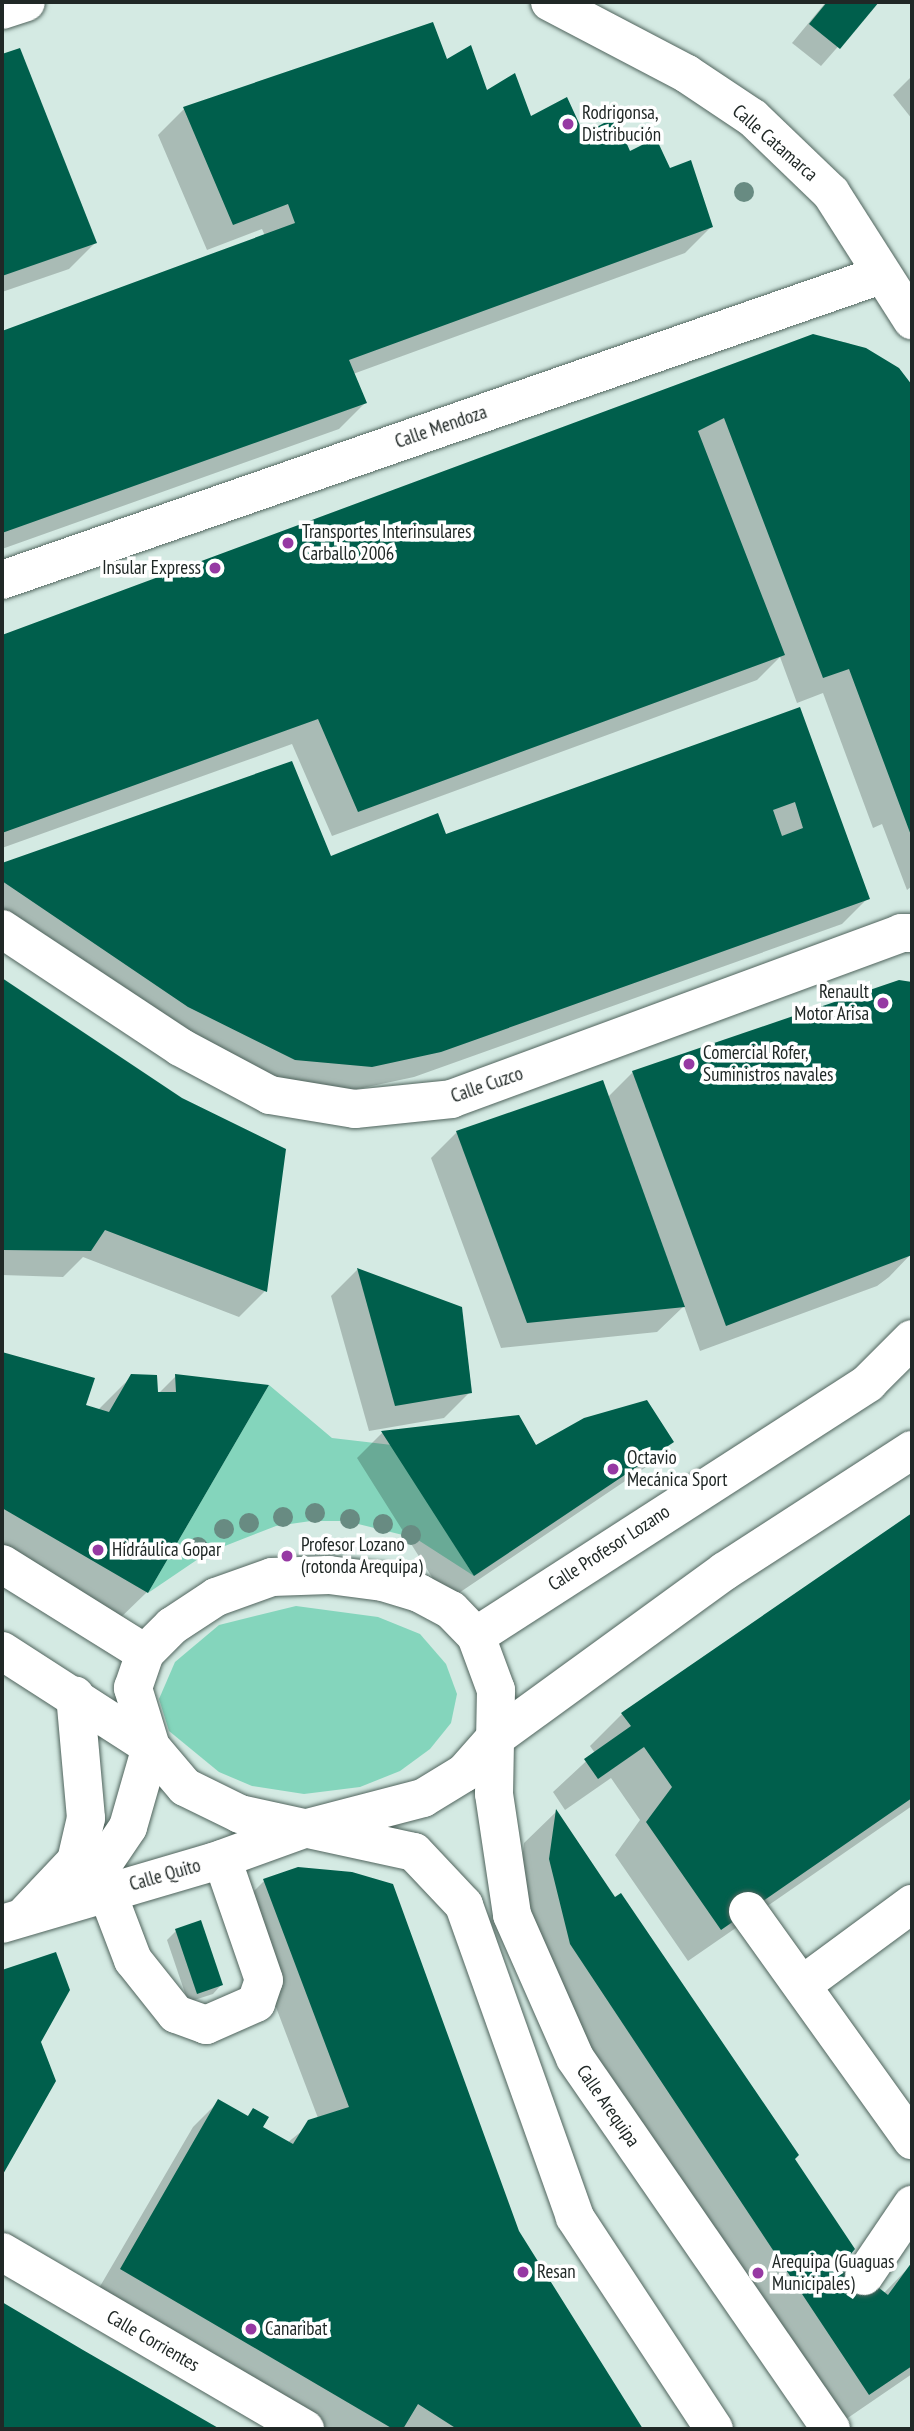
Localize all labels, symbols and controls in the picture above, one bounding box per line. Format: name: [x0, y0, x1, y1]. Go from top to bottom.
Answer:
street label: Calle Catamarca: [728, 100, 822, 186]
place label: Rodrigonsa, Distribución: [582, 102, 661, 146]
marker: Rodrigonsa, Distribución: [560, 116, 576, 132]
street label: Calle Mendoza: [392, 401, 490, 453]
place label: Transportes Interinsulares Carballo 2006: [302, 521, 471, 565]
marker: Transportes Interinsulares Carballo 2006: [280, 535, 296, 551]
place label: Insular Express: [102, 557, 201, 579]
marker: Insular Express: [207, 560, 223, 576]
place label: Renault Motor Arisa: [794, 981, 869, 1025]
marker: Renault Motor Arisa: [875, 995, 891, 1011]
place label: Comercial Rofer, Suministros navales: [703, 1042, 833, 1086]
marker: Comercial Rofer, Suministros navales: [681, 1056, 697, 1072]
street label: Calle Cuzco: [448, 1062, 526, 1108]
place label: Octavio Mecánica Sport: [627, 1447, 728, 1491]
marker: Octavio Mecánica Sport: [605, 1461, 621, 1477]
street label: Calle Profesor Lozano: [544, 1500, 674, 1596]
place label: Profesor Lozano (rotonda Arequipa): [301, 1534, 423, 1578]
place label: Hidráulica Gopar: [112, 1539, 221, 1561]
marker: Hidráulica Gopar: [90, 1542, 106, 1558]
marker: Profesor Lozano (rotonda Arequipa): [279, 1548, 295, 1564]
street label: Calle Quito: [127, 1854, 203, 1896]
street label: Calle Arequipa: [571, 2061, 645, 2151]
place label: Arequipa (Guaguas Municipales): [772, 2251, 894, 2295]
place label: Resan: [537, 2261, 576, 2283]
marker: Resan: [515, 2264, 531, 2280]
marker: Arequipa (Guaguas Municipales): [750, 2265, 766, 2281]
street label: Calle Corrientes: [103, 2305, 203, 2377]
place label: Canaribat: [265, 2318, 327, 2340]
marker: Canaribat: [243, 2321, 259, 2337]

